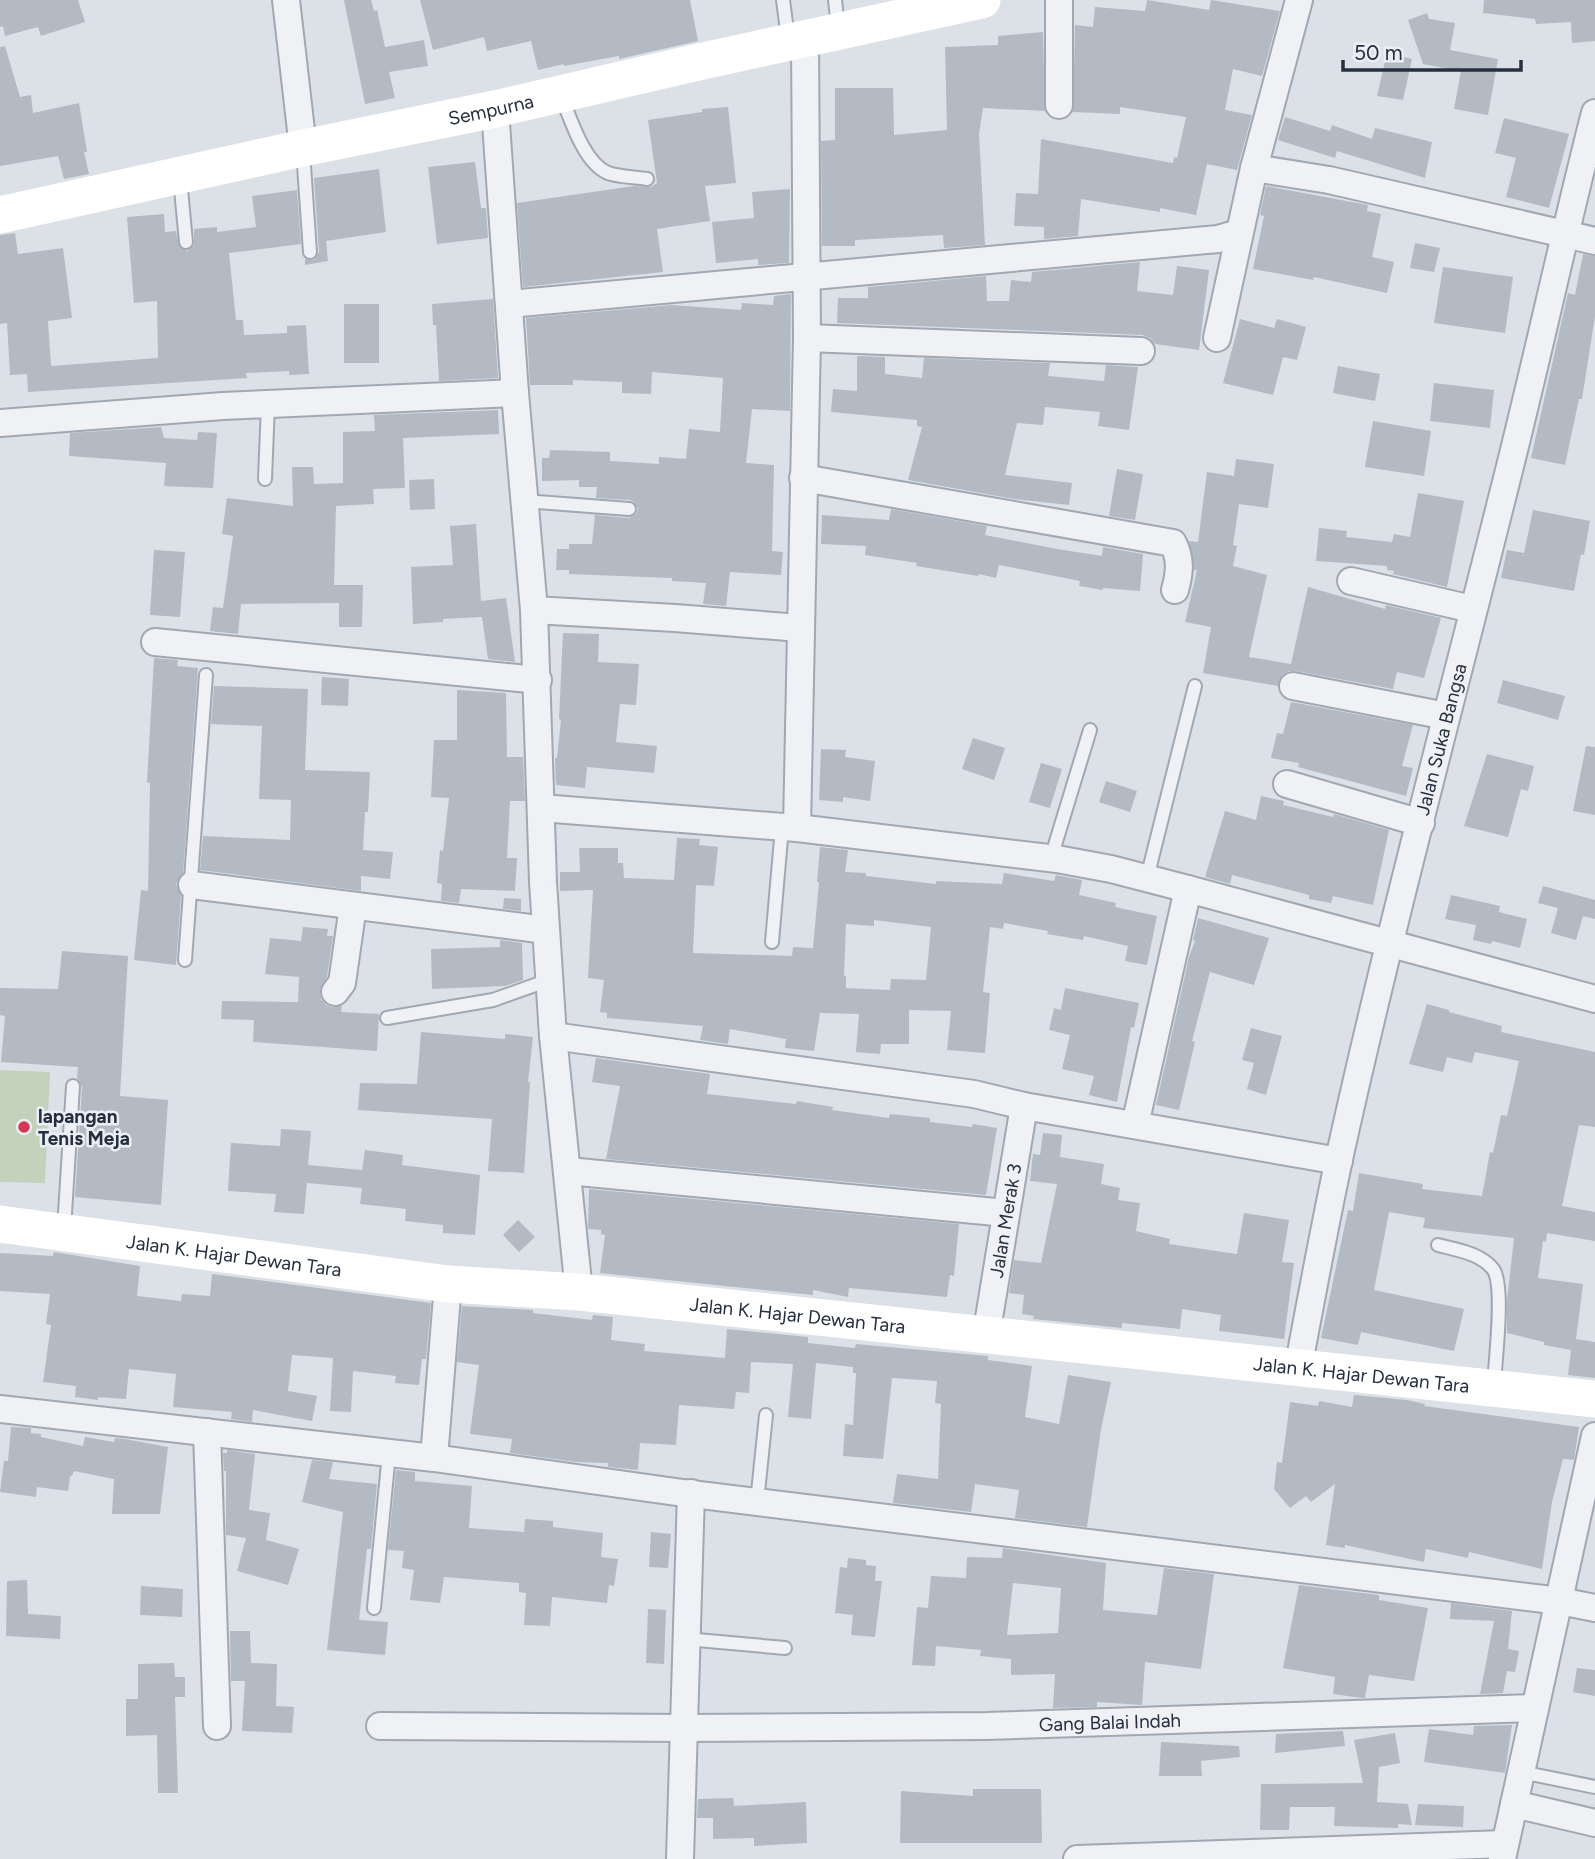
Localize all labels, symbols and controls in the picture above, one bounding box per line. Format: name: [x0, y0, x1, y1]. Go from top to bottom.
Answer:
scale bar: [1343, 28, 1522, 72]
text: 50 m: [1354, 40, 1403, 65]
street label: Sempurna: [446, 89, 536, 130]
street label: Jalan Suka Bangsa: [1410, 661, 1471, 818]
place label: lapangan Tenis Meja: [38, 1105, 130, 1150]
marker: lapangan Tenis Meja: [16, 1119, 32, 1135]
street label: Jalan Merak 3: [984, 1162, 1026, 1279]
street label: Jalan K. Hajar Dewan Tara: [125, 1230, 343, 1281]
street label: Jalan K. Hajar Dewan Tara: [688, 1292, 907, 1338]
street label: Jalan K. Hajar Dewan Tara: [1252, 1352, 1471, 1397]
street label: Gang Balai Indah: [1038, 1708, 1181, 1736]

